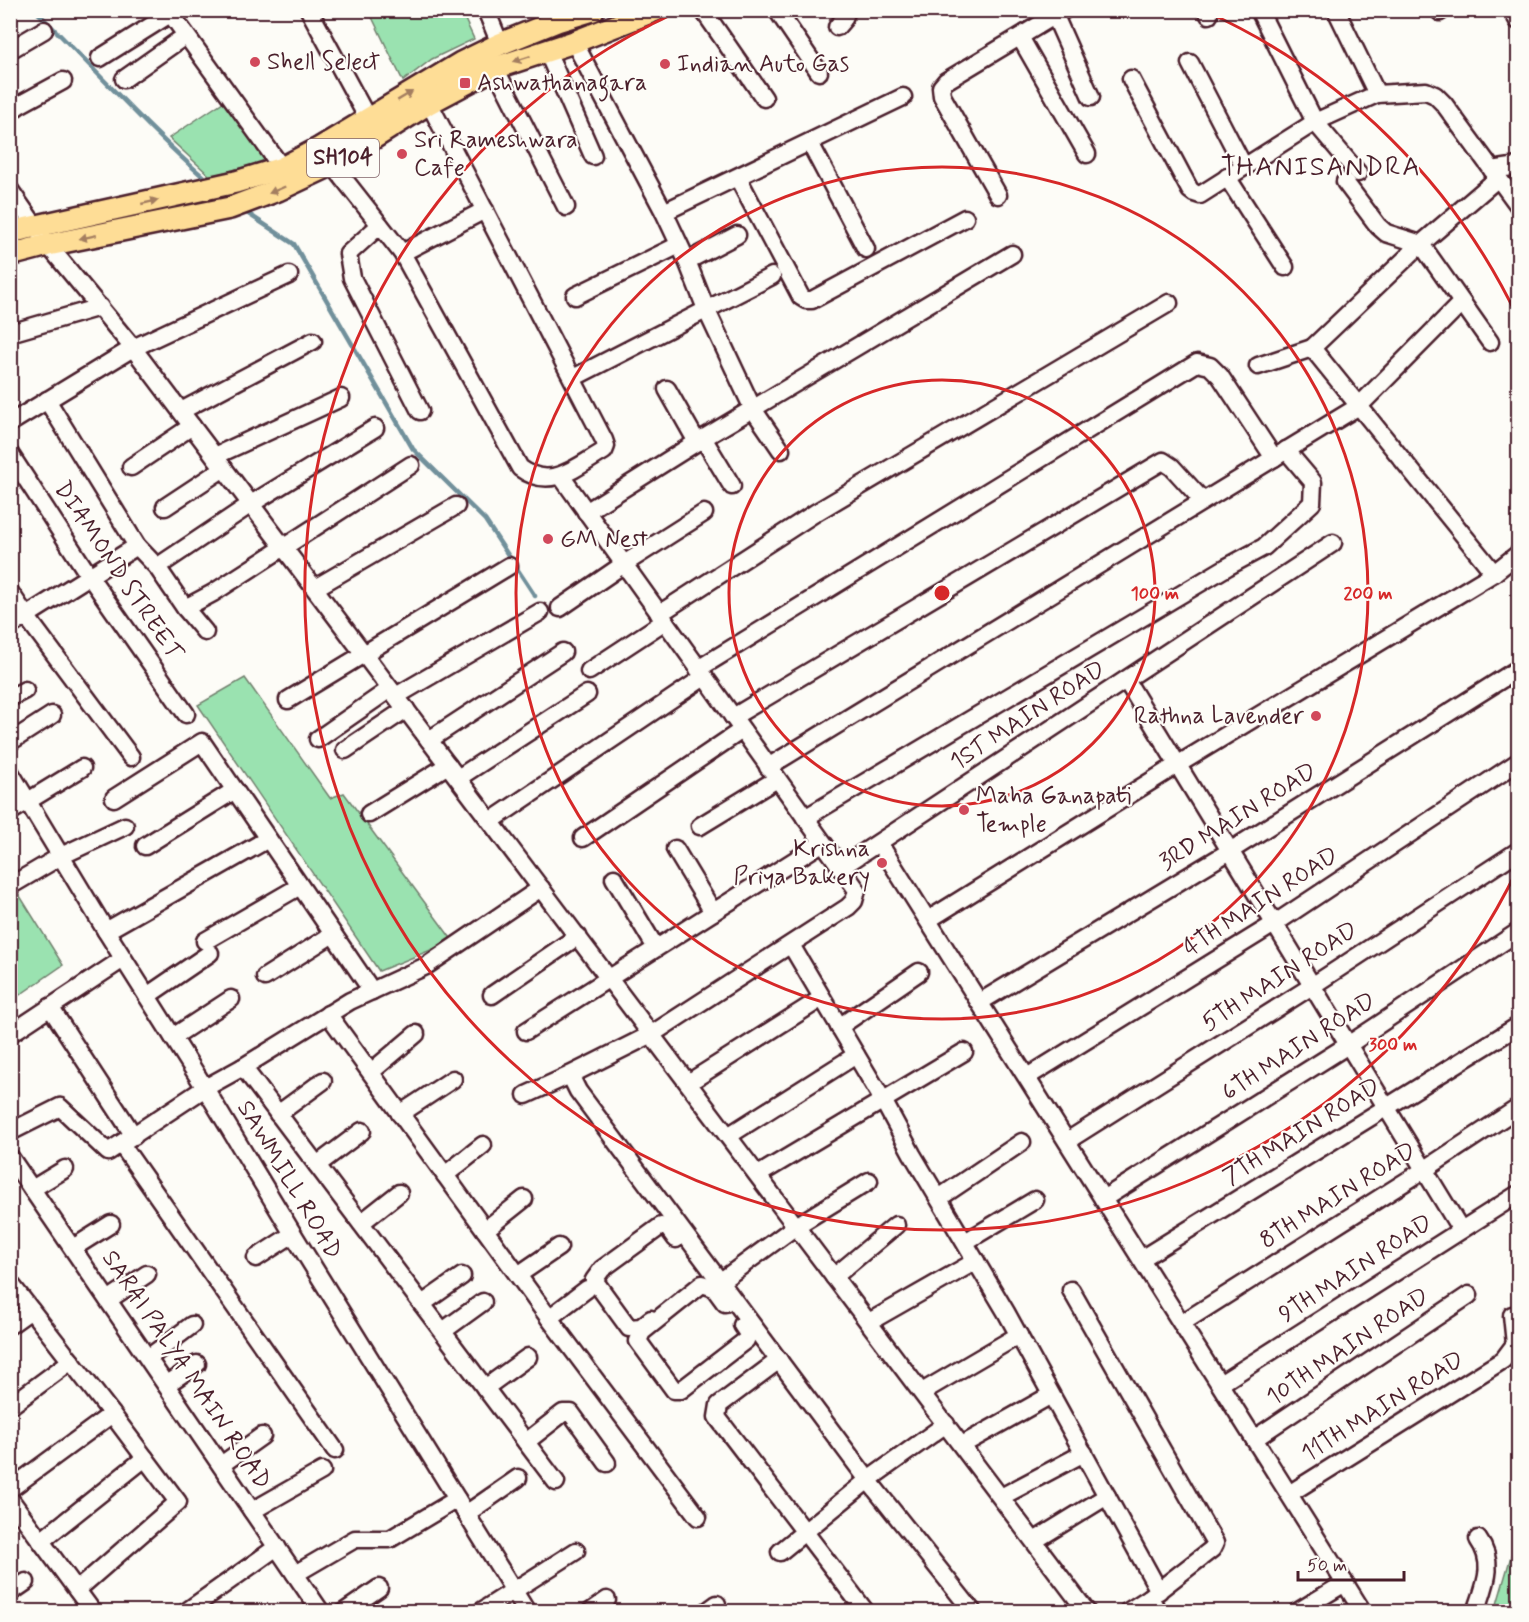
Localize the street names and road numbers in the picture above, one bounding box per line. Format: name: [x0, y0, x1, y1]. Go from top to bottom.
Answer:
road number: SH104: [307, 139, 379, 177]
street label: DIAMOND STREET: [47, 476, 190, 667]
street label: 1ST MAIN ROAD: [944, 654, 1112, 778]
street label: 3RD MAIN ROAD: [1154, 756, 1322, 878]
street label: 4TH MAIN ROAD: [1177, 840, 1345, 964]
street label: 5TH MAIN ROAD: [1196, 915, 1364, 1039]
street label: 6TH MAIN ROAD: [1216, 986, 1382, 1108]
street label: 7TH MAIN ROAD: [1218, 1071, 1386, 1193]
street label: SAWMILL ROAD: [229, 1095, 349, 1265]
street label: 8TH MAIN ROAD: [1254, 1135, 1422, 1257]
street label: 9TH MAIN ROAD: [1273, 1208, 1439, 1330]
street label: SARAI PALYA MAIN ROAD: [94, 1245, 278, 1495]
street label: 10TH MAIN ROAD: [1261, 1281, 1435, 1413]
street label: 11TH MAIN ROAD: [1296, 1345, 1470, 1469]

